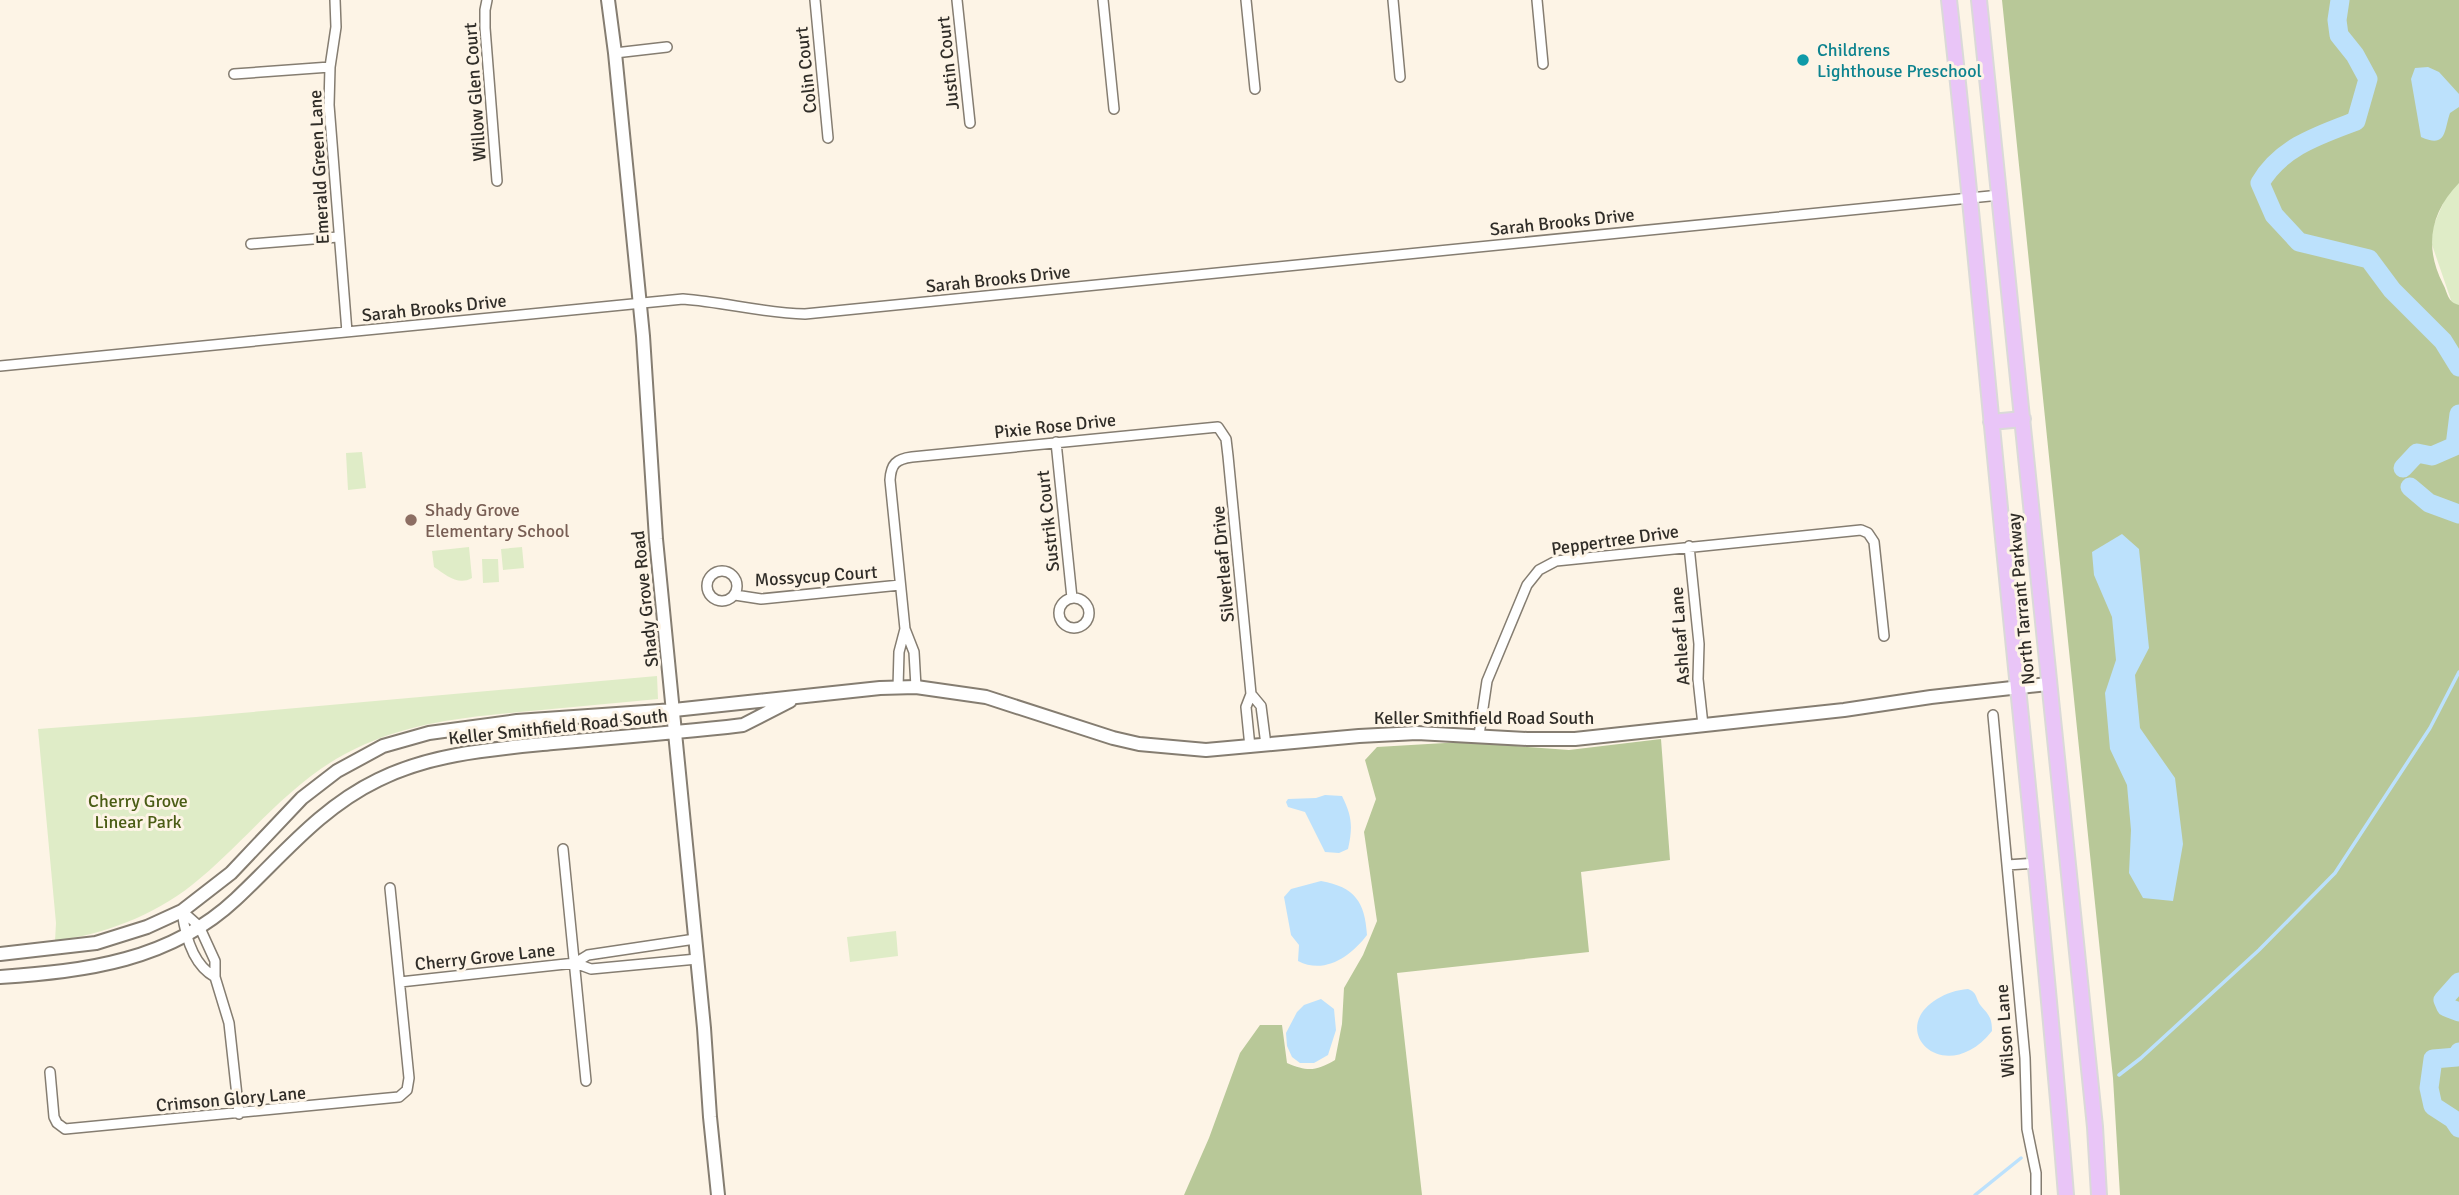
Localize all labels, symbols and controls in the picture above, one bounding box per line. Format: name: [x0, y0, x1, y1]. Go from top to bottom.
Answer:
street label: Justin Court: [932, 15, 964, 111]
street label: Willow Glen Court: [459, 22, 491, 162]
street label: Colin Court: [791, 25, 821, 115]
place label: Childrens Lighthouse Preschool: [1817, 39, 1982, 82]
marker: Childrens Lighthouse Preschool: [1795, 52, 1811, 68]
street label: Emerald Green Lane: [304, 89, 334, 245]
street label: Sarah Brooks Drive: [1489, 203, 1635, 241]
street label: Sarah Brooks Drive: [925, 260, 1071, 298]
street label: Sarah Brooks Drive: [361, 289, 507, 327]
street label: Pixie Rose Drive: [993, 409, 1117, 443]
street label: Sustrik Court: [1032, 469, 1064, 573]
place label: Shady Grove Elementary School: [425, 499, 570, 542]
street label: Silverleaf Drive: [1207, 505, 1239, 623]
marker: Shady Grove Elementary School: [403, 512, 419, 528]
street label: North Tarrant Parkway: [2002, 512, 2039, 686]
street label: Peppertree Drive: [1550, 520, 1680, 560]
street label: Shady Grove Road: [627, 530, 663, 668]
street label: Mossycup Court: [754, 561, 878, 591]
street label: Ashleaf Lane: [1666, 586, 1694, 686]
street label: Keller Smithfield Road South: [447, 705, 669, 749]
street label: Keller Smithfield Road South: [1374, 707, 1594, 729]
park label: Cherry Grove Linear Park: [88, 790, 188, 833]
street label: Cherry Grove Lane: [414, 939, 556, 975]
street label: Wilson Lane: [1991, 984, 2019, 1078]
street label: Crimson Glory Lane: [155, 1081, 307, 1117]

